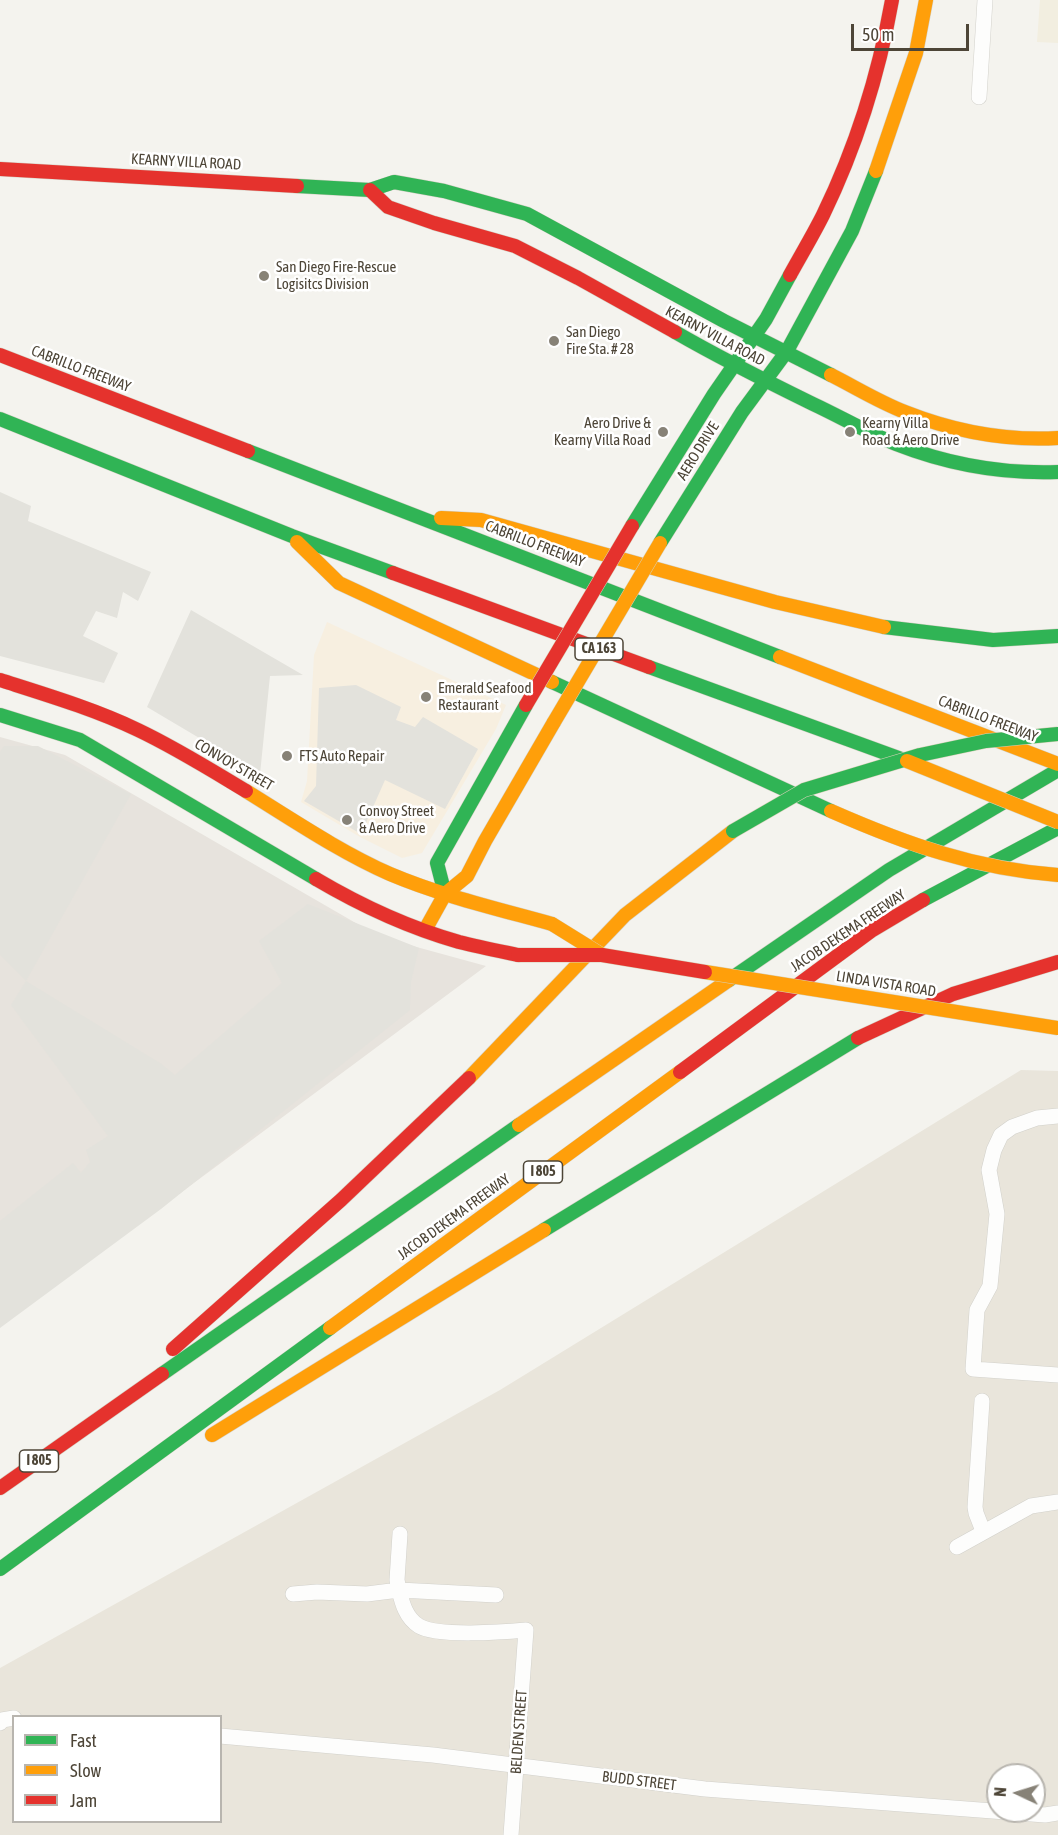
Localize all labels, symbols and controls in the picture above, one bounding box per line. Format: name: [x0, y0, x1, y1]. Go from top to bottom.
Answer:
scale bar: [854, 12, 972, 50]
text: 50 m: [862, 24, 894, 45]
street label: KEARNY VILLA ROAD: [130, 150, 242, 174]
place label: San Diego Fire-Rescue Logisitcs Division: [276, 258, 396, 293]
marker: San Diego Fire-Rescue Logisitcs Division: [257, 269, 271, 283]
street label: KEARNY VILLA ROAD: [662, 302, 768, 370]
place label: San Diego Fire Sta. # 28: [566, 323, 634, 358]
marker: San Diego Fire Sta. # 28: [547, 334, 561, 348]
street label: CABRILLO FREEWAY: [29, 342, 133, 396]
place label: Aero Drive & Kearny Villa Road: [554, 414, 651, 449]
place label: Kearny Villa Road & Aero Drive: [862, 414, 959, 449]
street label: AERO DRIVE: [673, 419, 723, 483]
marker: Aero Drive & Kearny Villa Road: [656, 425, 670, 439]
marker: Kearny Villa Road & Aero Drive: [843, 425, 857, 439]
street label: CABRILLO FREEWAY: [483, 517, 587, 571]
road number: CA 163: [575, 638, 623, 660]
place label: Emerald Seafood Restaurant: [438, 679, 532, 714]
marker: Emerald Seafood Restaurant: [419, 690, 433, 704]
street label: CABRILLO FREEWAY: [936, 692, 1040, 746]
street label: CONVOY STREET: [191, 735, 277, 795]
place label: FTS Auto Repair: [299, 747, 384, 765]
marker: FTS Auto Repair: [280, 749, 294, 763]
place label: Convoy Street & Aero Drive: [359, 802, 434, 837]
marker: Convoy Street & Aero Drive: [340, 813, 354, 827]
street label: JACOB DEKEMA FREEWAY: [787, 886, 909, 976]
street label: LINDA VISTA ROAD: [835, 967, 937, 1001]
road number: I 805: [524, 1161, 562, 1183]
street label: JACOB DEKEMA FREEWAY: [394, 1170, 514, 1264]
road number: I 805: [20, 1450, 58, 1472]
street label: BELDEN STREET: [507, 1689, 531, 1775]
legend: [12, 1715, 222, 1823]
text: Fast: [70, 1730, 97, 1751]
text: Slow: [70, 1760, 101, 1781]
north arrow: [986, 1763, 1046, 1823]
street label: BUDD STREET: [601, 1768, 677, 1794]
text: N: [991, 1787, 1009, 1797]
text: Jam: [70, 1790, 97, 1811]

